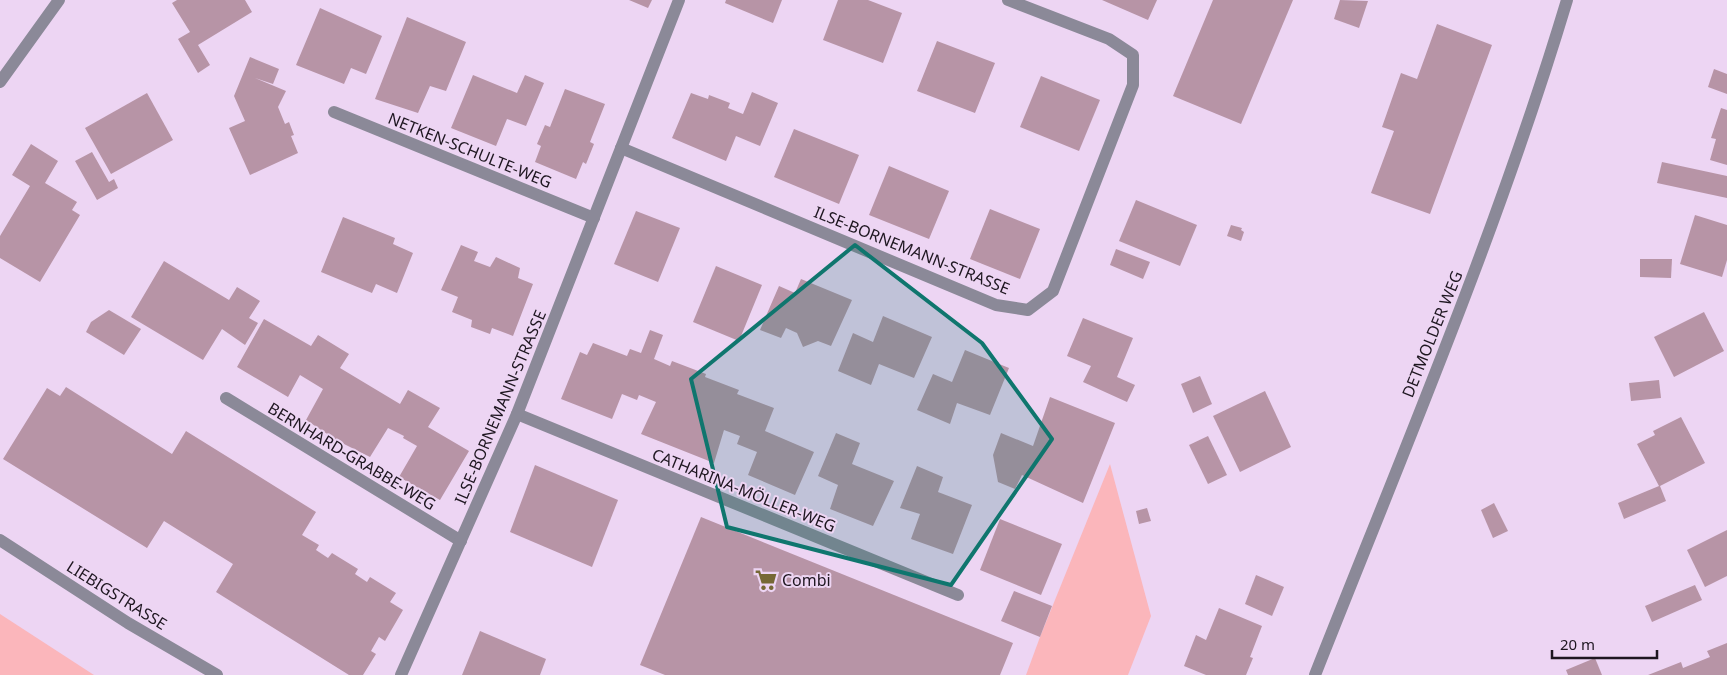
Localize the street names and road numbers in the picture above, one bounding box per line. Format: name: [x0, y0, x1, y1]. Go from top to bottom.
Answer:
street label: NETKEN-SCHULTE-WEG: [385, 107, 555, 193]
street label: ILSE-BORNEMANN-STRASSE: [811, 201, 1013, 299]
street label: DETMOLDER WEG: [1397, 267, 1467, 401]
street label: ILSE-BORNEMANN-STRASSE: [449, 306, 551, 508]
street label: BERNHARD-GRABBE-WEG: [264, 397, 440, 515]
street label: CATHARINA-MÖLLER-WEG: [649, 443, 839, 537]
street label: LIEBIGSTRASSE: [63, 555, 171, 635]

